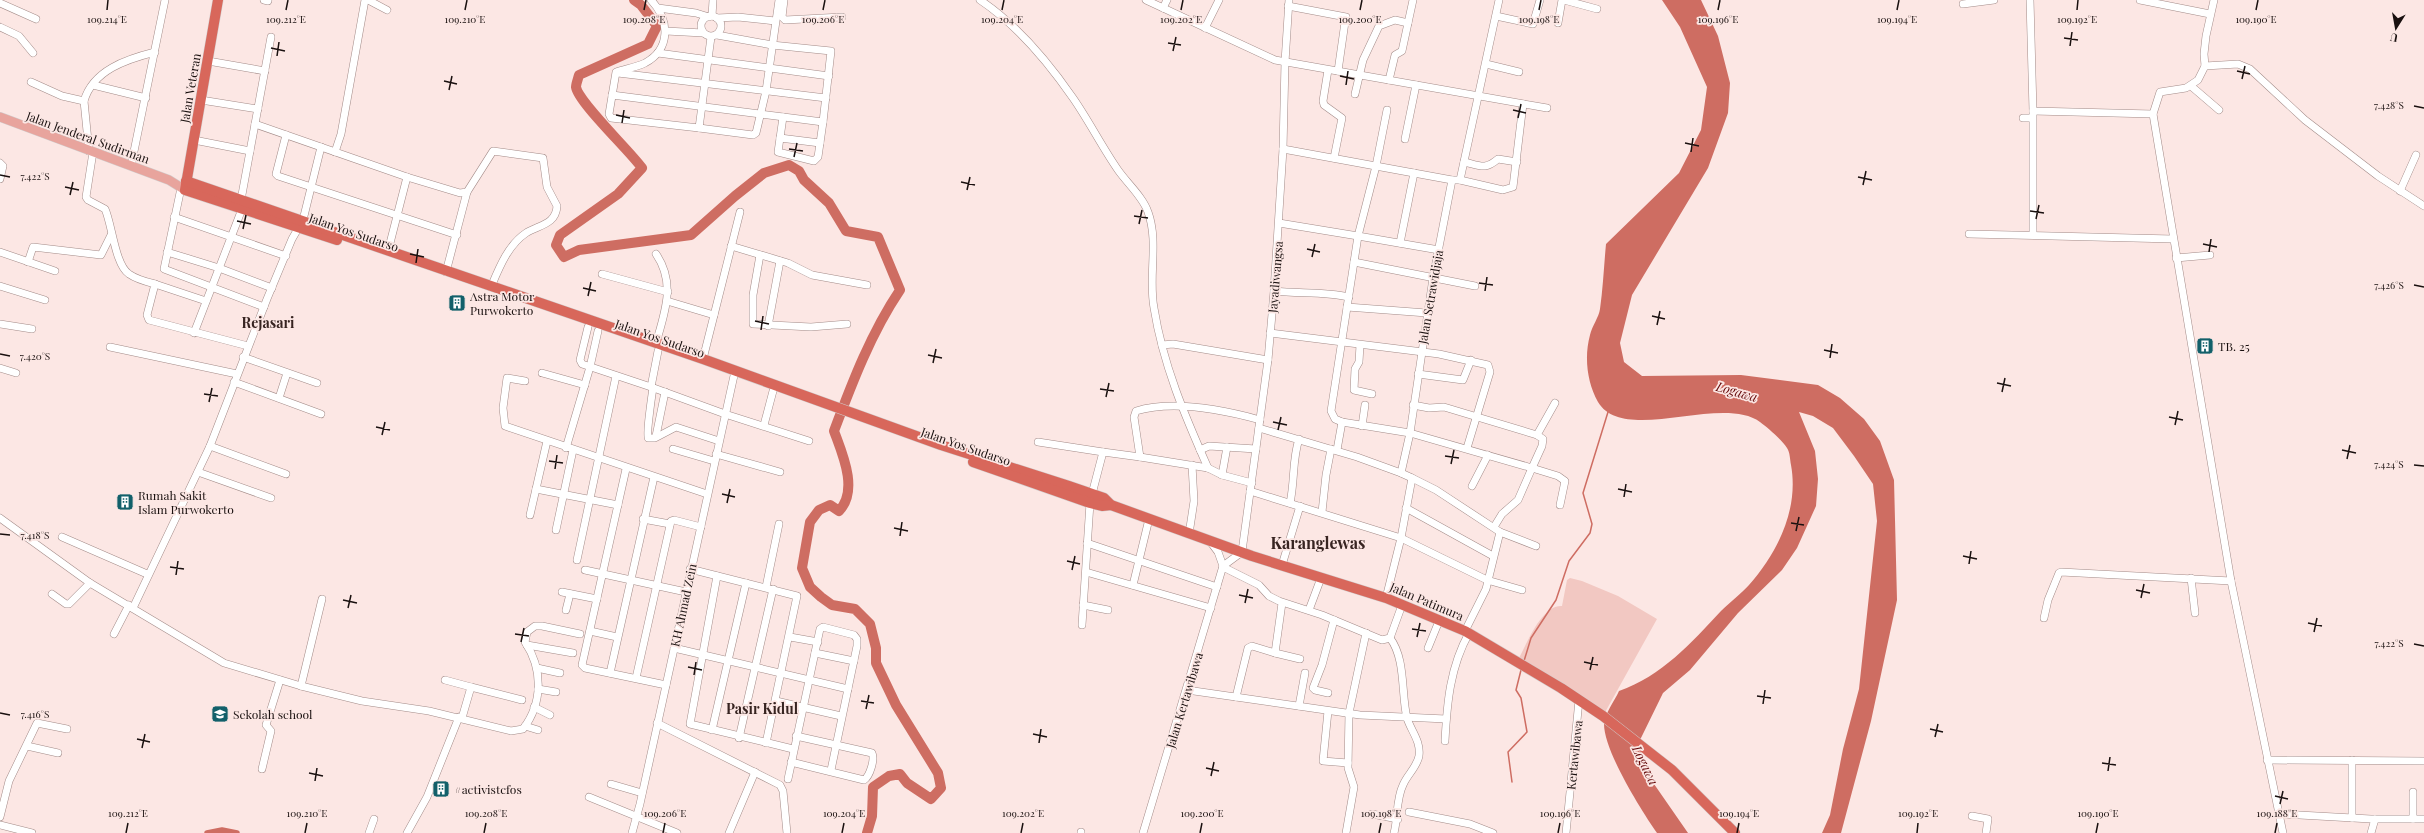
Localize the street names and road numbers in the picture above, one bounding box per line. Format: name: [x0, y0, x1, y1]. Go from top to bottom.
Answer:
street label: Jalan Veteran: [176, 52, 204, 125]
street label: Jalan Jenderal Sudirman: [23, 107, 152, 167]
street label: Jalan Yos Sudarso: [306, 209, 401, 255]
street label: Jayadiwangsa: [1264, 241, 1286, 314]
street label: Jalan Setrawidjaja: [1414, 249, 1446, 346]
street label: Jalan Yos Sudarso: [612, 315, 707, 361]
street label: Jalan Yos Sudarso: [918, 423, 1013, 469]
street label: KH Ahmad Zein: [666, 562, 700, 648]
street label: Jalan Patimura: [1387, 578, 1466, 624]
street label: Jalan Kertawibawa: [1162, 650, 1206, 751]
street label: Kertawibawa: [1562, 719, 1586, 791]

